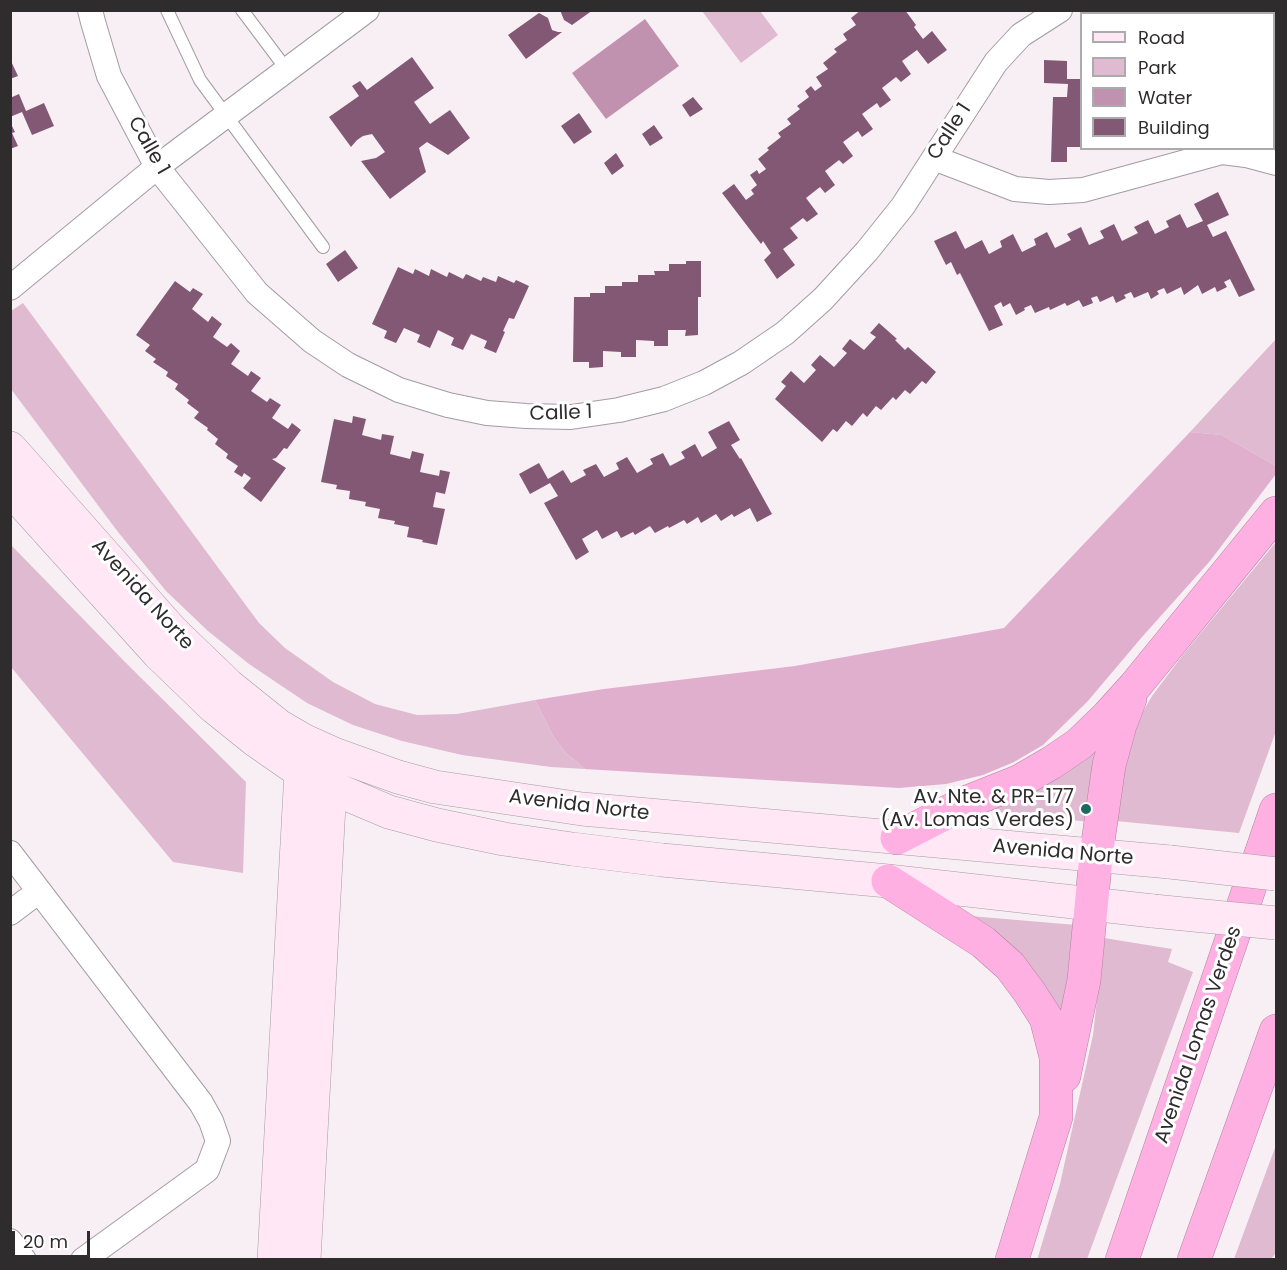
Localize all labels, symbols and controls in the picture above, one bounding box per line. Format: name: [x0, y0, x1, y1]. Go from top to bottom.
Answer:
legend: [1080, 12, 1275, 150]
text: Road: [1138, 25, 1185, 50]
text: Park: [1138, 55, 1177, 80]
text: Water: [1138, 85, 1192, 110]
street label: Calle 1: [923, 99, 977, 165]
street label: Calle 1: [122, 113, 174, 179]
text: Building: [1138, 115, 1210, 140]
street label: Calle 1: [529, 401, 593, 427]
street label: Avenida Norte: [86, 535, 198, 655]
street label: Avenida Norte: [507, 785, 651, 827]
place label: Av. Nte. & PR-177 (Av. Lomas Verdes): [881, 786, 1074, 833]
marker: Av. Nte. & PR-177 (Av. Lomas Verdes): [1079, 802, 1093, 816]
street label: Avenida Norte: [992, 835, 1134, 871]
street label: Avenida Lomas Verdes: [1150, 923, 1248, 1147]
scale bar: [15, 1219, 93, 1257]
text: 20 m: [23, 1229, 68, 1254]

